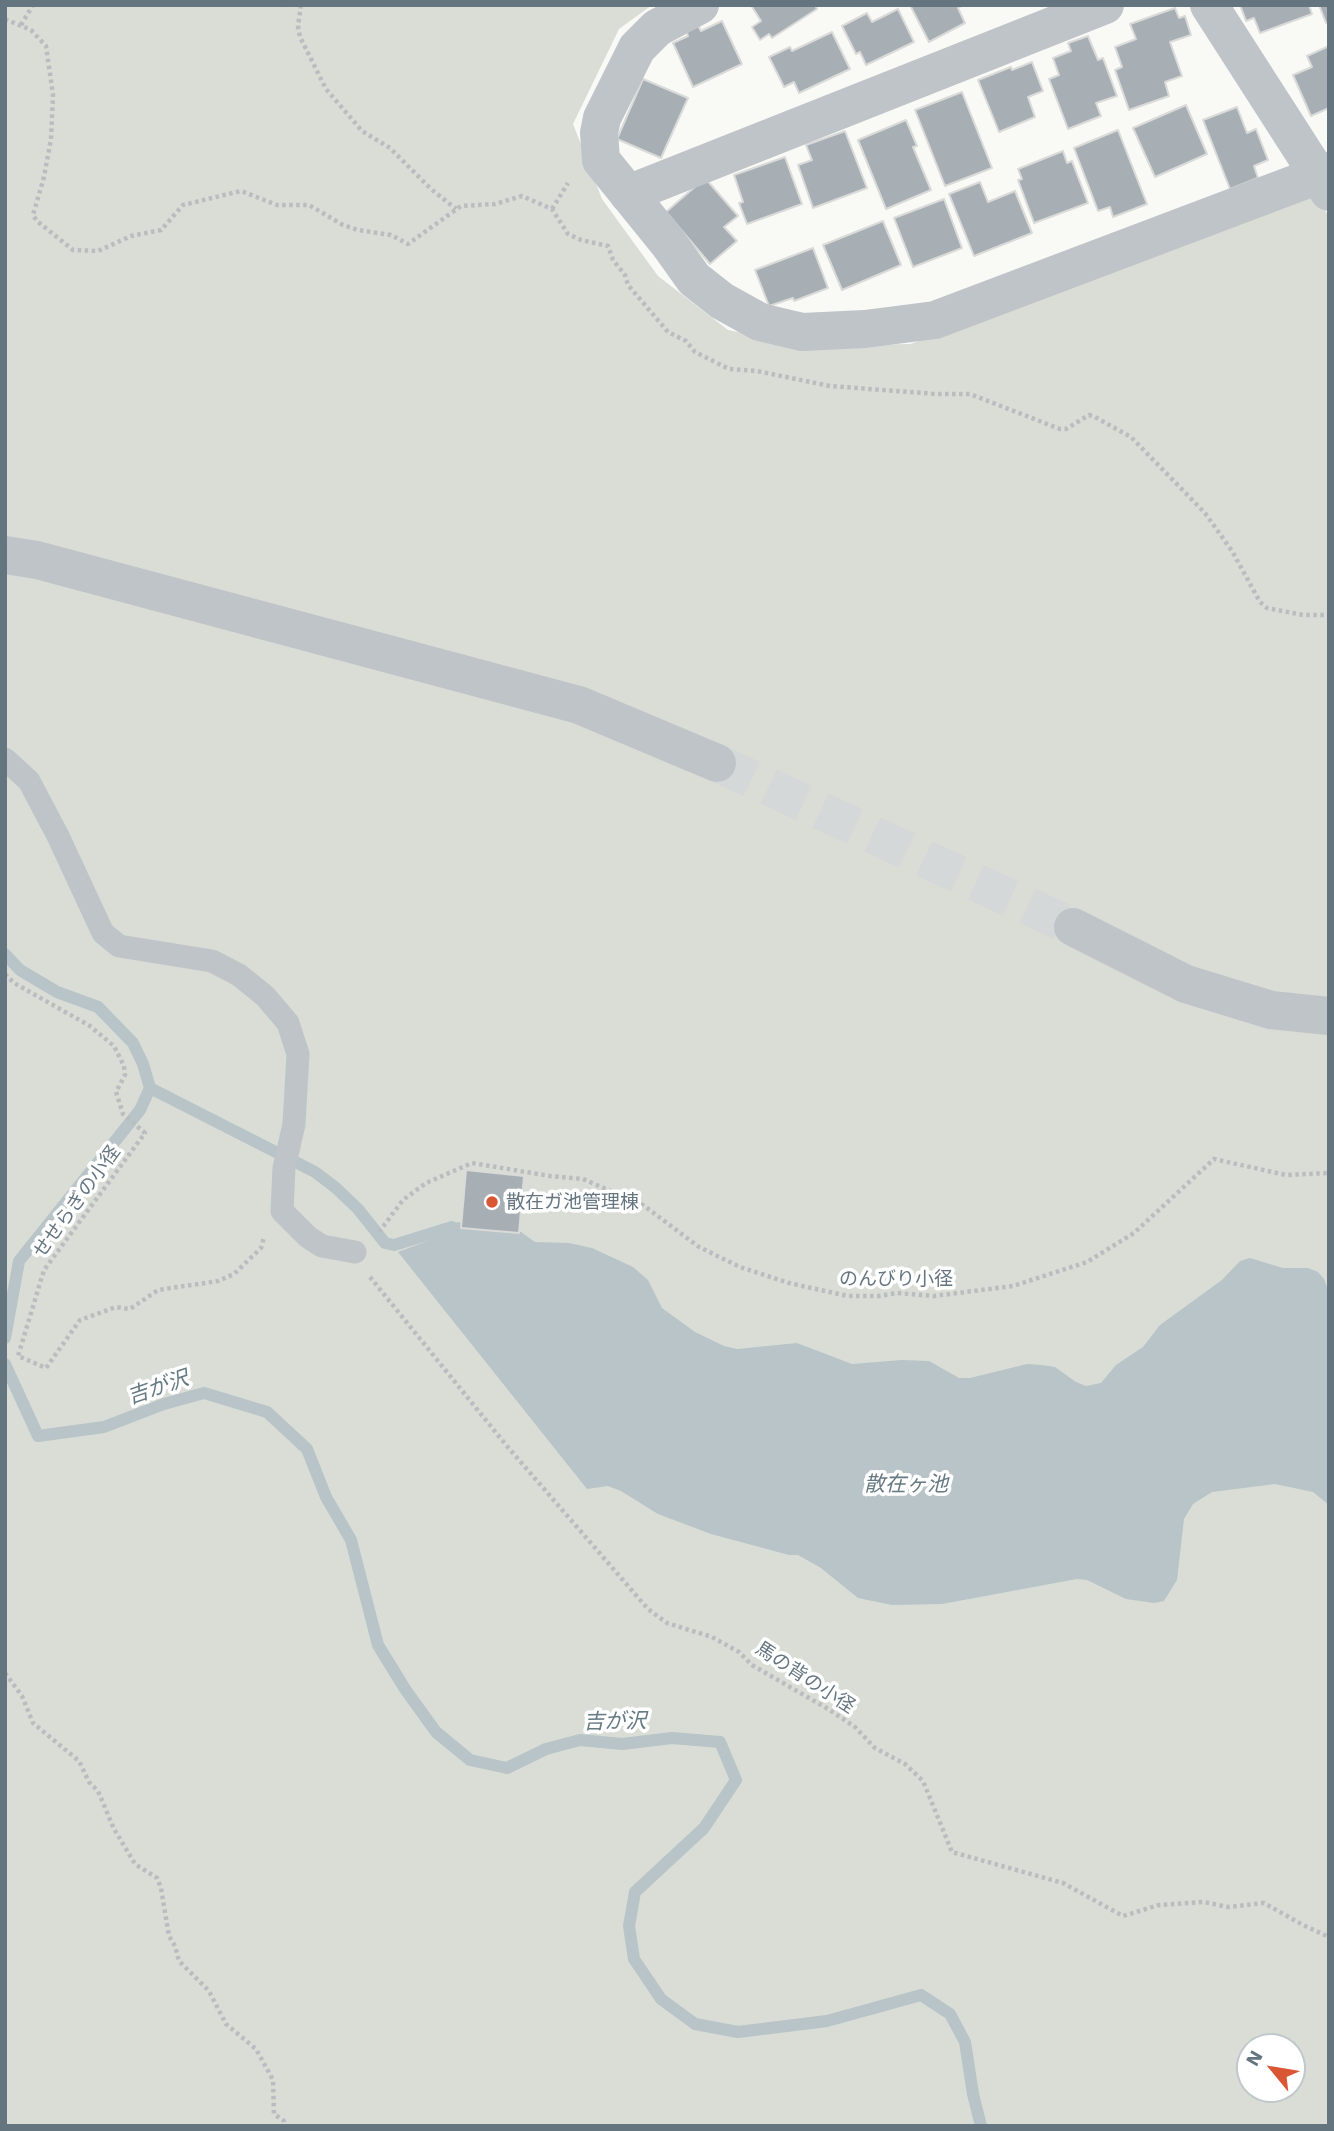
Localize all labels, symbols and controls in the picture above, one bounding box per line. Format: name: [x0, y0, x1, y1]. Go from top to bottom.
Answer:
street label: せせらぎの小径: [29, 1141, 125, 1263]
place label: 散在ガ池管理棟: [506, 1191, 639, 1213]
marker: 散在ガ池管理棟: [484, 1194, 500, 1210]
street label: のんびり小径: [839, 1268, 953, 1290]
water label: 吉が沢: [124, 1366, 192, 1410]
water label: 散在ヶ池: [864, 1472, 948, 1498]
street label: 馬の背の小径: [751, 1637, 859, 1719]
water label: 吉が沢: [583, 1709, 647, 1735]
north arrow: [1236, 2033, 1306, 2103]
text: N: [1241, 2046, 1268, 2070]

